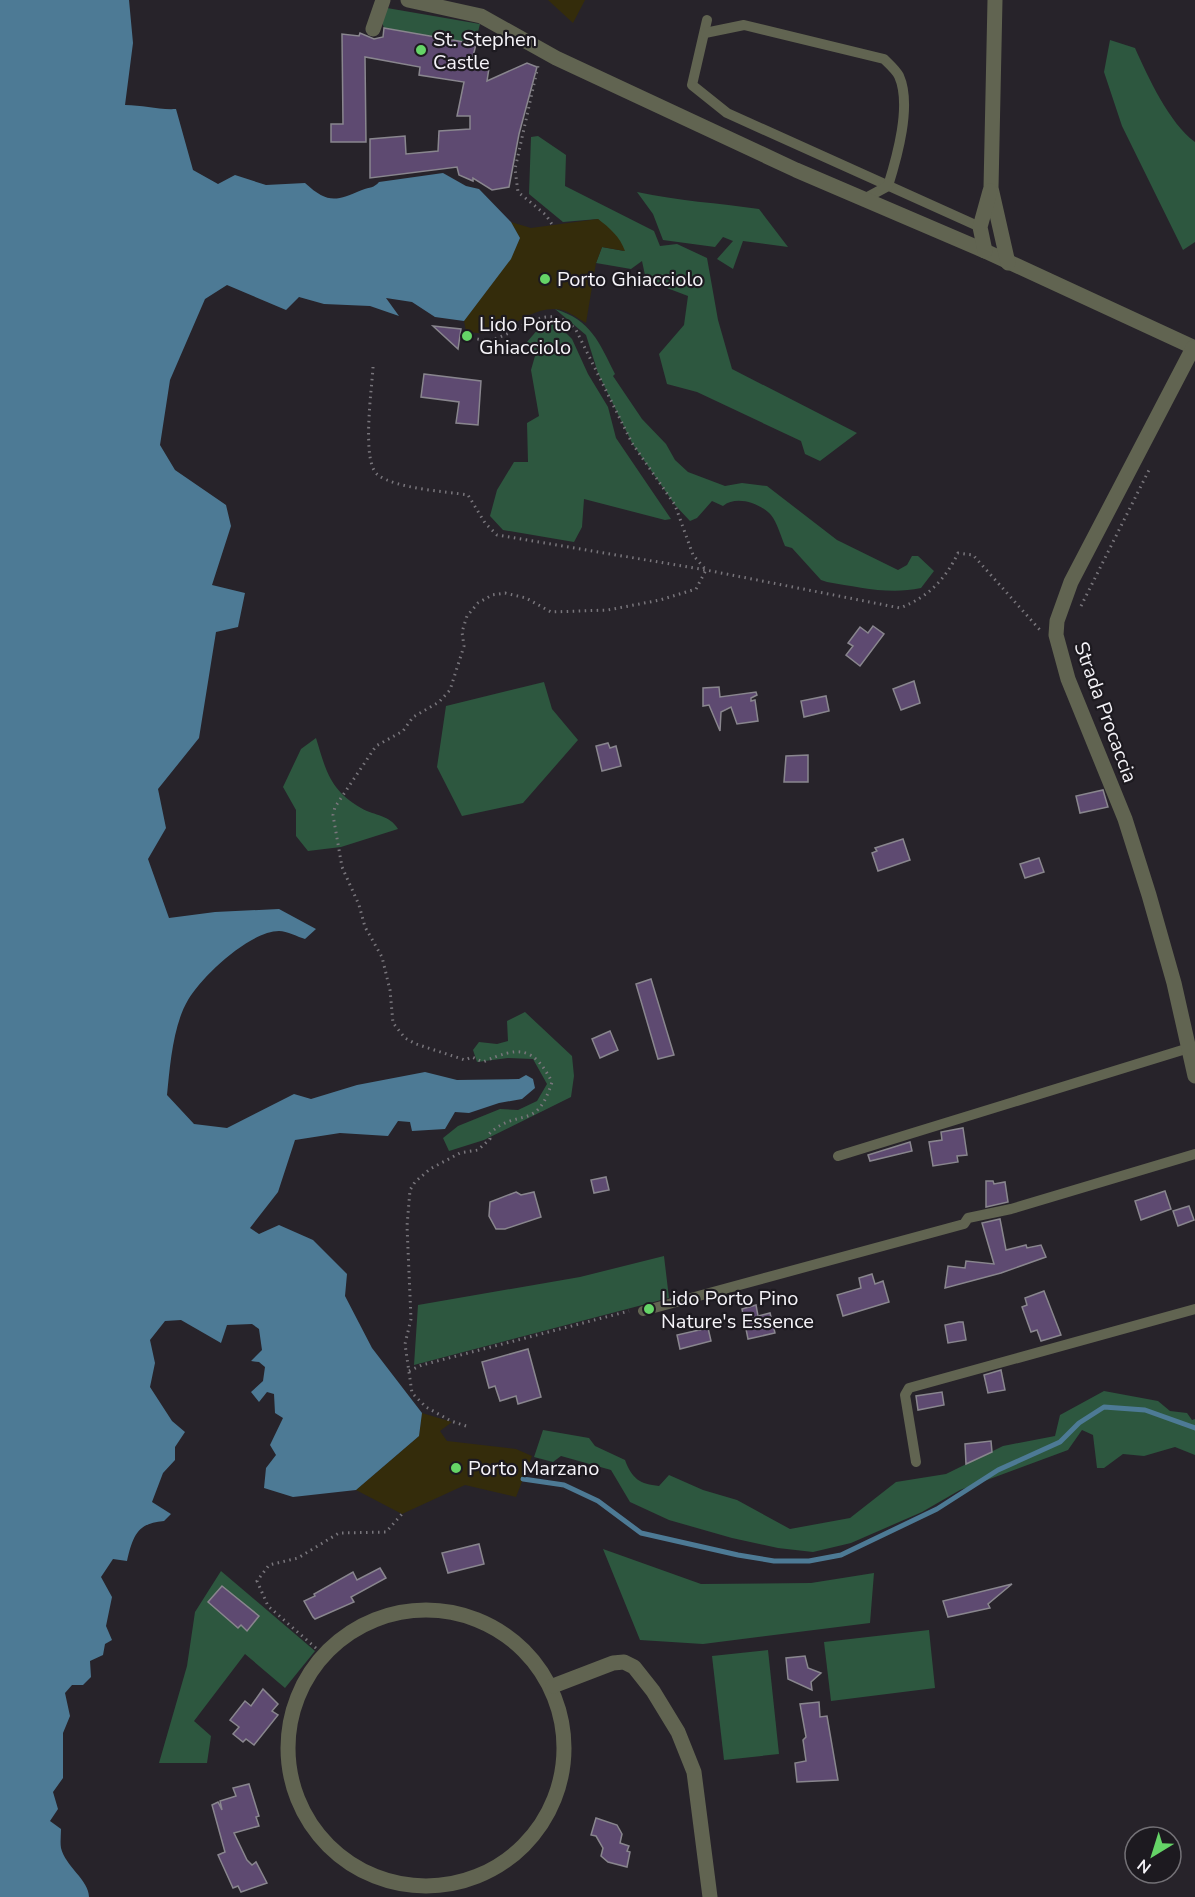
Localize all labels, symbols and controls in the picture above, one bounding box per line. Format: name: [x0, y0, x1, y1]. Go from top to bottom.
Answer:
place label: St. Stephen Castle: [433, 26, 537, 76]
marker: St. Stephen Castle: [414, 43, 428, 57]
place label: Porto Ghiacciolo: [557, 266, 703, 293]
marker: Porto Ghiacciolo: [538, 272, 552, 286]
place label: Lido Porto Ghiacciolo: [479, 311, 571, 361]
marker: Lido Porto Ghiacciolo: [460, 329, 474, 343]
street label: Strada Procaccia: [1067, 638, 1144, 786]
place label: Lido Porto Pino Nature's Essence: [661, 1285, 814, 1335]
marker: Lido Porto Pino Nature's Essence: [642, 1302, 656, 1316]
place label: Porto Marzano: [468, 1455, 599, 1482]
marker: Porto Marzano: [449, 1461, 463, 1475]
north arrow: [1123, 1825, 1183, 1885]
text: N: [1133, 1854, 1156, 1878]

